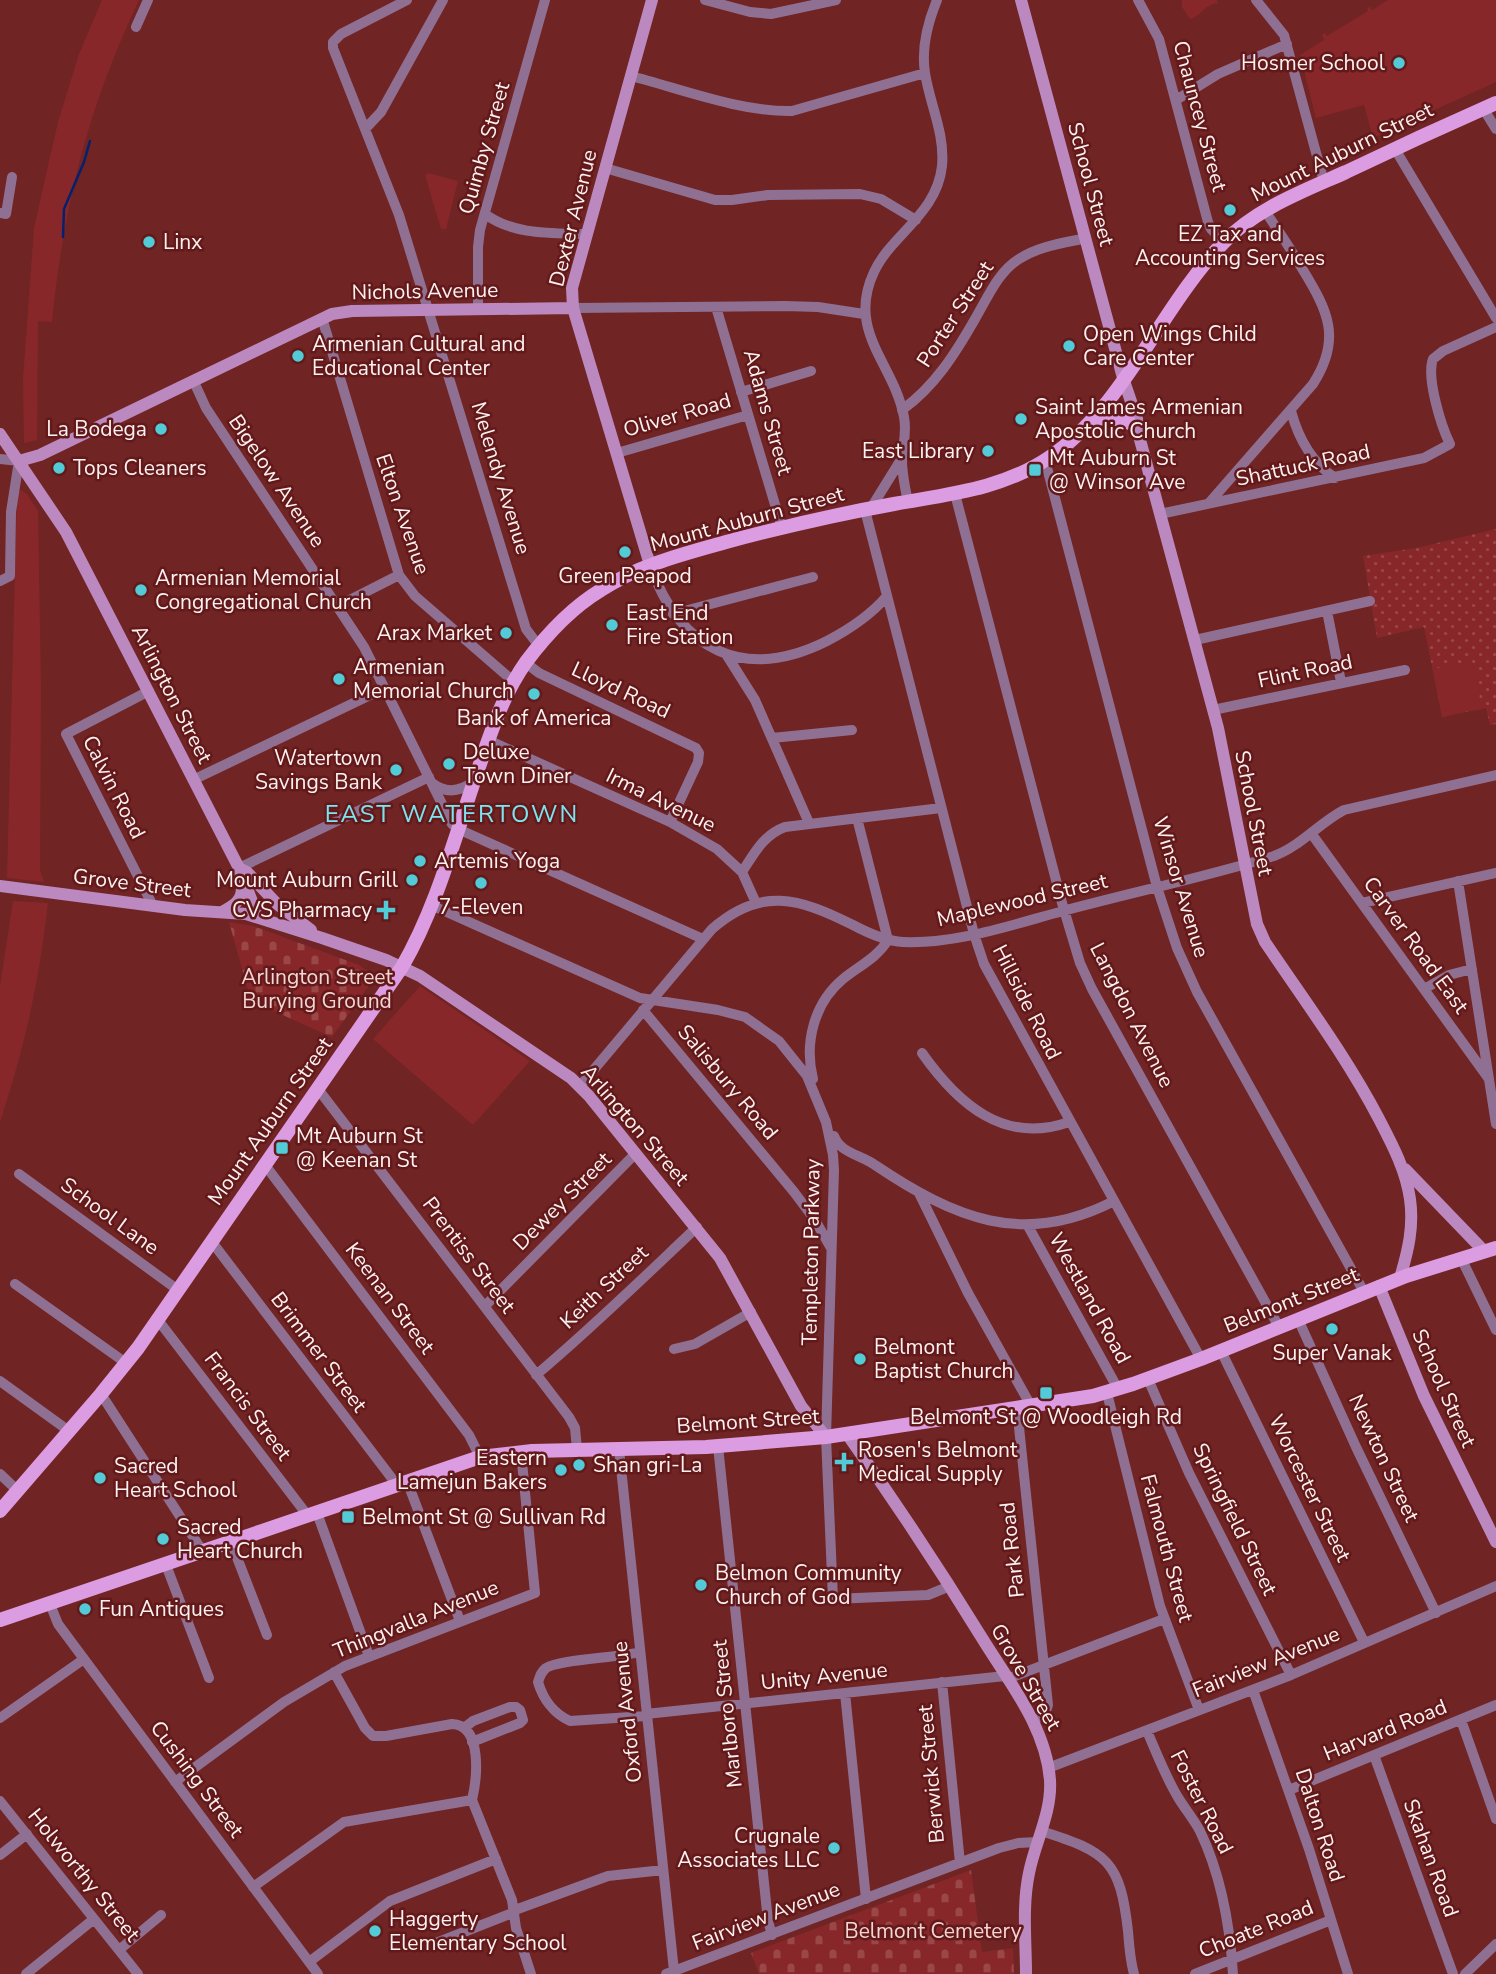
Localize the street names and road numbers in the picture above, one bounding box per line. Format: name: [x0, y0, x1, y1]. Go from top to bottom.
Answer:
street label: Chauncey Street: [1166, 38, 1234, 195]
street label: Quimby Street: [452, 78, 516, 217]
street label: Mount Auburn Street: [1246, 95, 1438, 208]
street label: School Street: [1061, 119, 1121, 250]
street label: Dexter Avenue: [542, 146, 604, 290]
street label: Porter Street: [910, 255, 1000, 372]
street label: Nichols Avenue: [351, 276, 499, 306]
street label: Adams Street: [737, 346, 799, 479]
street label: Oliver Road: [620, 386, 734, 444]
street label: Melendy Avenue: [464, 398, 538, 558]
street label: Bigelow Avenue: [222, 409, 332, 553]
street label: Shattuck Road: [1233, 437, 1373, 493]
street label: Elton Avenue: [369, 450, 437, 578]
street label: Mount Auburn Street: [647, 480, 848, 558]
street label: Arlington Street: [125, 620, 219, 769]
street label: Flint Road: [1255, 647, 1355, 695]
street label: Lloyd Road: [567, 655, 675, 725]
street label: Calvin Road: [76, 730, 152, 844]
street label: School Street: [1228, 748, 1280, 879]
street label: Irma Avenue: [601, 761, 721, 839]
street label: Winsor Avenue: [1146, 813, 1216, 961]
street label: Grove Street: [71, 862, 193, 904]
street label: Maplewood Street: [934, 867, 1111, 933]
street label: Carver Road East: [1357, 871, 1475, 1020]
street label: Langdon Avenue: [1083, 938, 1181, 1092]
street label: Hillside Road: [986, 940, 1068, 1064]
street label: Salisbury Road: [671, 1018, 785, 1146]
street label: Mount Auburn Street: [201, 1031, 339, 1211]
street label: Arlington Street: [575, 1059, 696, 1192]
street label: Dewey Street: [507, 1145, 618, 1256]
street label: Templeton Parkway: [795, 1158, 827, 1346]
street label: School Lane: [55, 1171, 165, 1261]
street label: Prentiss Street: [416, 1191, 522, 1319]
street label: Westland Road: [1042, 1227, 1138, 1369]
street label: Keenan Street: [339, 1236, 442, 1360]
street label: Keith Street: [554, 1239, 655, 1335]
street label: Belmont Street: [1219, 1260, 1363, 1340]
street label: Brimmer Street: [265, 1286, 374, 1418]
street label: School Street: [1405, 1324, 1483, 1452]
street label: Francis Street: [198, 1346, 298, 1467]
street label: Newton Street: [1342, 1390, 1426, 1527]
street label: Belmont Street: [676, 1402, 821, 1440]
street label: Worcester Street: [1262, 1410, 1358, 1567]
street label: Springfield Street: [1186, 1438, 1284, 1600]
street label: Falmouth Street: [1134, 1471, 1200, 1626]
street label: Park Road: [993, 1501, 1031, 1599]
street label: Thingvalla Avenue: [329, 1573, 503, 1665]
street label: Grove Street: [984, 1619, 1068, 1736]
street label: Fairview Avenue: [1188, 1620, 1344, 1704]
street label: Marlboro Street: [705, 1638, 749, 1789]
street label: Oxford Avenue: [606, 1640, 648, 1784]
street label: Unity Avenue: [759, 1655, 889, 1697]
street label: Harvard Road: [1319, 1693, 1451, 1767]
street label: Berwick Street: [911, 1703, 951, 1844]
street label: Cushing Street: [144, 1715, 251, 1844]
street label: Foster Road: [1164, 1745, 1240, 1859]
street label: Dalton Road: [1288, 1765, 1352, 1885]
street label: Skahan Road: [1397, 1795, 1465, 1921]
street label: Holworthy Street: [22, 1803, 147, 1948]
street label: Fairview Avenue: [688, 1875, 844, 1957]
street label: Choate Road: [1194, 1893, 1318, 1965]

